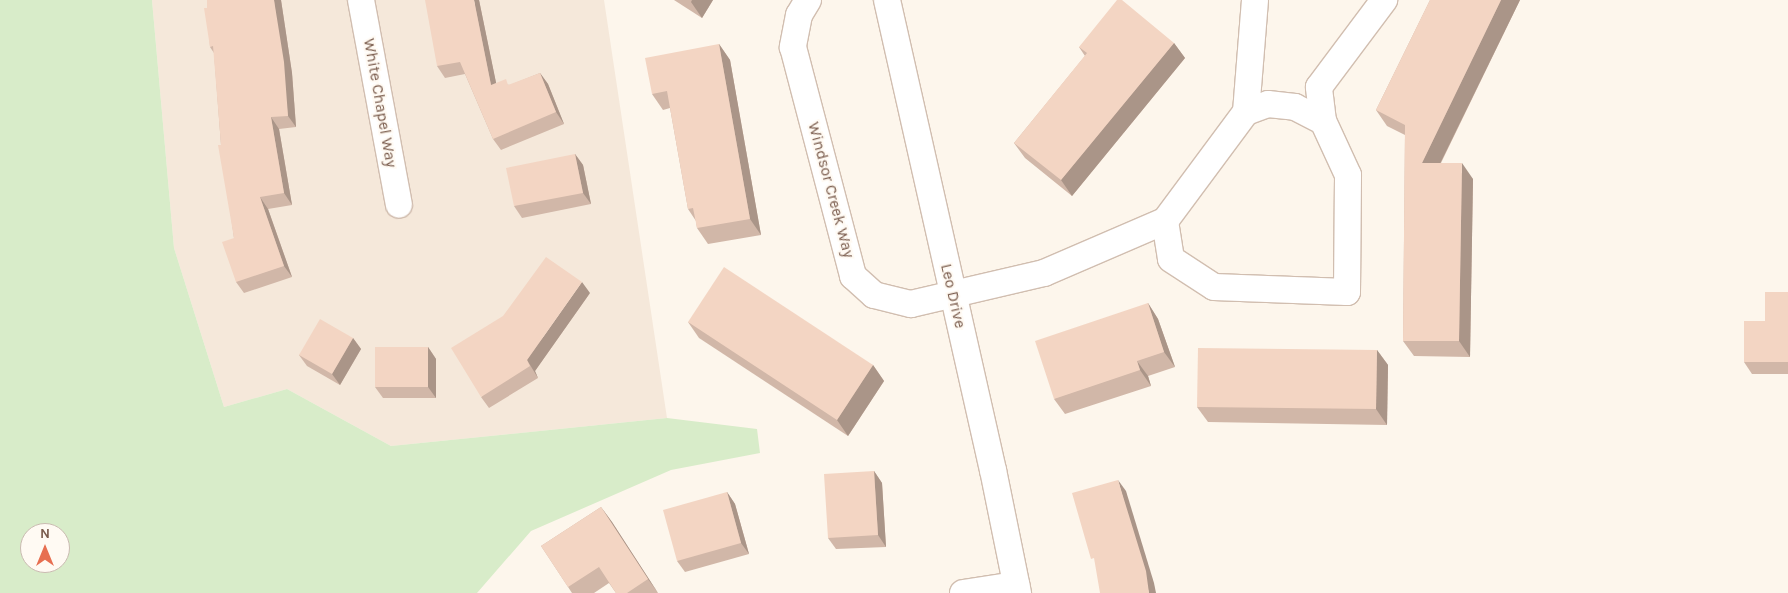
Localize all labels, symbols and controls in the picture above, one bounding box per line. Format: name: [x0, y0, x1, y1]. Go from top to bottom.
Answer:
street label: White Chapel Way: [359, 37, 401, 169]
street label: Windsor Creek Way: [804, 120, 858, 260]
street label: Leo Drive: [936, 262, 970, 330]
north arrow: [20, 523, 70, 573]
text: N: [40, 525, 50, 542]

